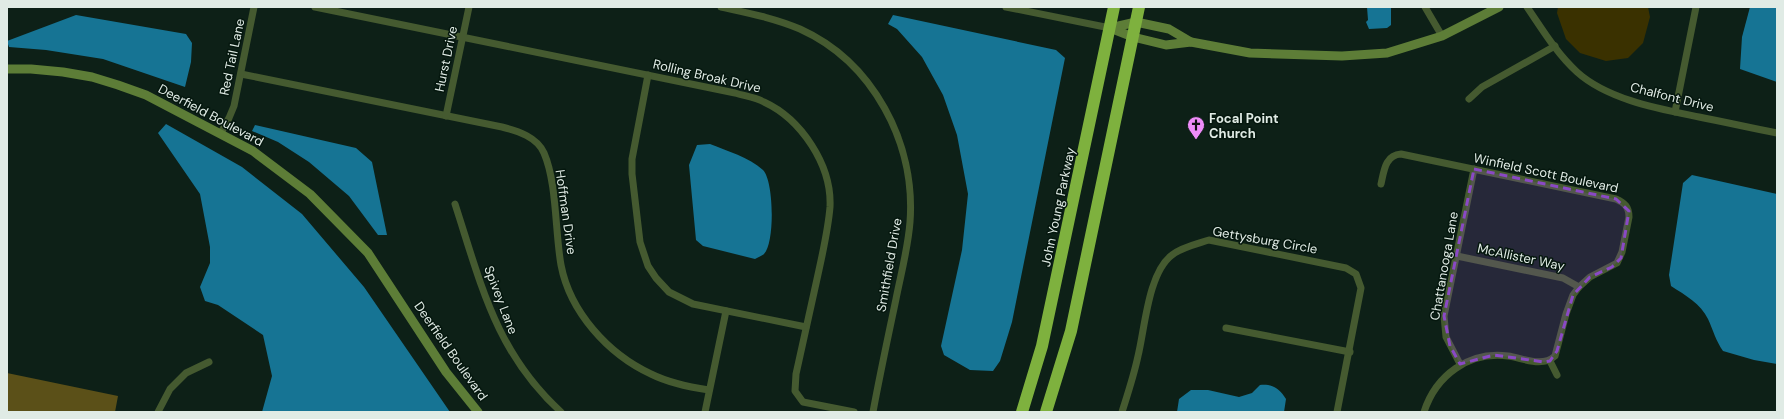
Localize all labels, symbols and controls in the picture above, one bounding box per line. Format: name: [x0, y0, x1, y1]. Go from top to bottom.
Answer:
street label: Red Tail Lane: [216, 17, 248, 97]
street label: Hurst Drive: [431, 25, 461, 93]
street label: Rolling Broak Drive: [651, 55, 763, 97]
street label: Chalfont Drive: [1628, 78, 1716, 116]
street label: Deerfield Boulevard: [155, 80, 267, 150]
place label: Focal Point Church: [1209, 110, 1279, 142]
church icon: Focal Point Church: [1186, 115, 1206, 140]
street label: John Young Parkway: [1037, 146, 1079, 268]
street label: Winfield Scott Boulevard: [1472, 149, 1620, 197]
street label: Hoffman Drive: [552, 168, 580, 256]
street label: Chattanooga Lane: [1426, 210, 1462, 322]
street label: Smithfield Drive: [872, 217, 906, 313]
street label: Gettysburg Circle: [1211, 222, 1319, 258]
street label: McAllister Way: [1476, 239, 1566, 275]
street label: Spivey Lane: [480, 263, 522, 337]
street label: Deerfield Boulevard: [410, 298, 492, 404]

